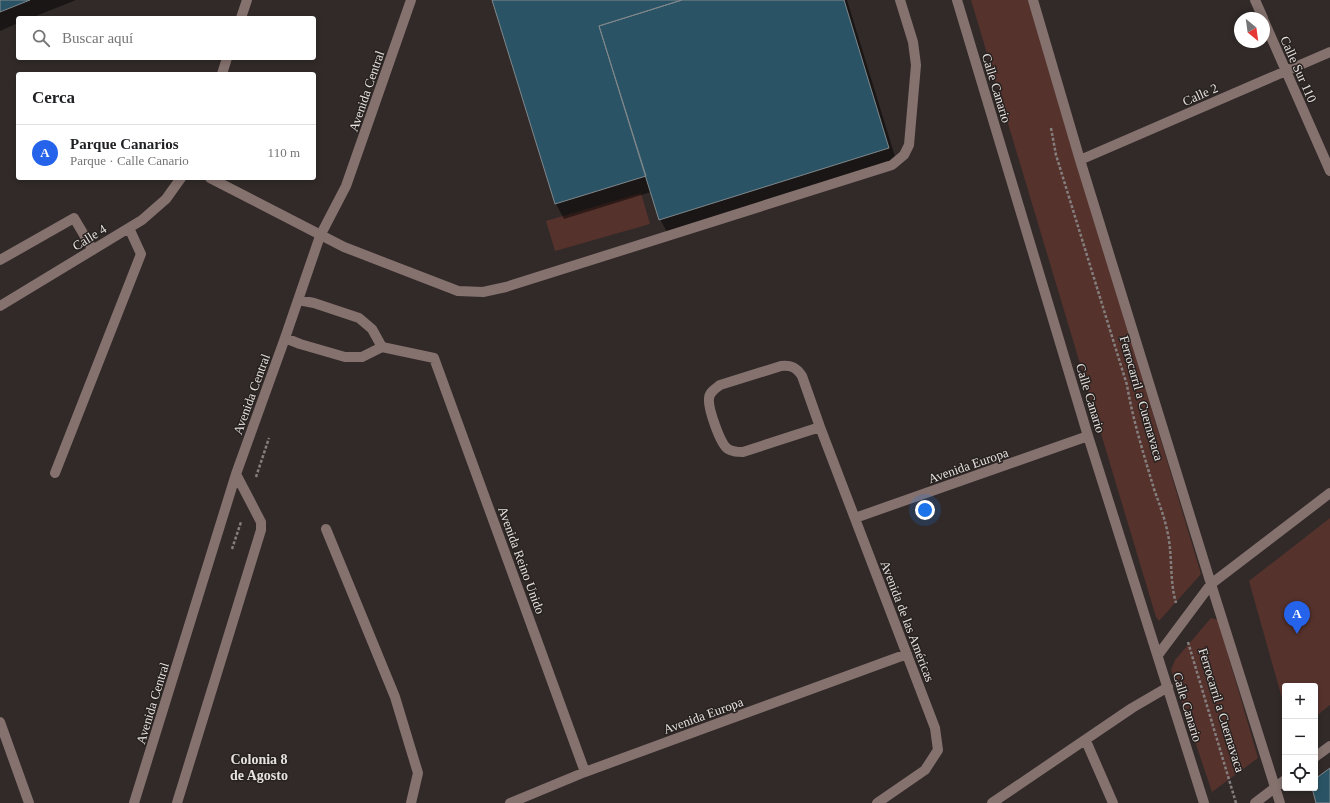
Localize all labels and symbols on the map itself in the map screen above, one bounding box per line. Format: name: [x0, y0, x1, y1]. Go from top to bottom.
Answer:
north arrow: [1234, 12, 1270, 48]
street label: Calle Sur 110: [1277, 34, 1320, 105]
street label: Avenida Central: [346, 48, 387, 134]
street label: Calle Canario: [979, 52, 1014, 125]
street label: Calle 2: [1180, 80, 1220, 109]
street label: Calle 4: [70, 221, 109, 254]
street label: Ferrocarril a Cuernavaca: [1117, 334, 1167, 463]
street label: Avenida Central: [230, 351, 273, 436]
street label: Calle Canario: [1073, 362, 1108, 435]
street label: Avenida Europa: [926, 445, 1010, 486]
your location: [915, 500, 935, 520]
street label: Avenida Reino Unido: [495, 504, 548, 616]
street label: Avenida de las Américas: [877, 558, 938, 684]
pin: A: [1284, 601, 1310, 634]
street label: Ferrocarril a Cuernavaca: [1195, 646, 1248, 774]
street label: Avenida Central: [133, 660, 172, 746]
street label: Calle Canario: [1170, 671, 1205, 744]
street label: Avenida Europa: [661, 694, 745, 737]
district label: Colonia 8 de Agosto: [230, 752, 288, 783]

